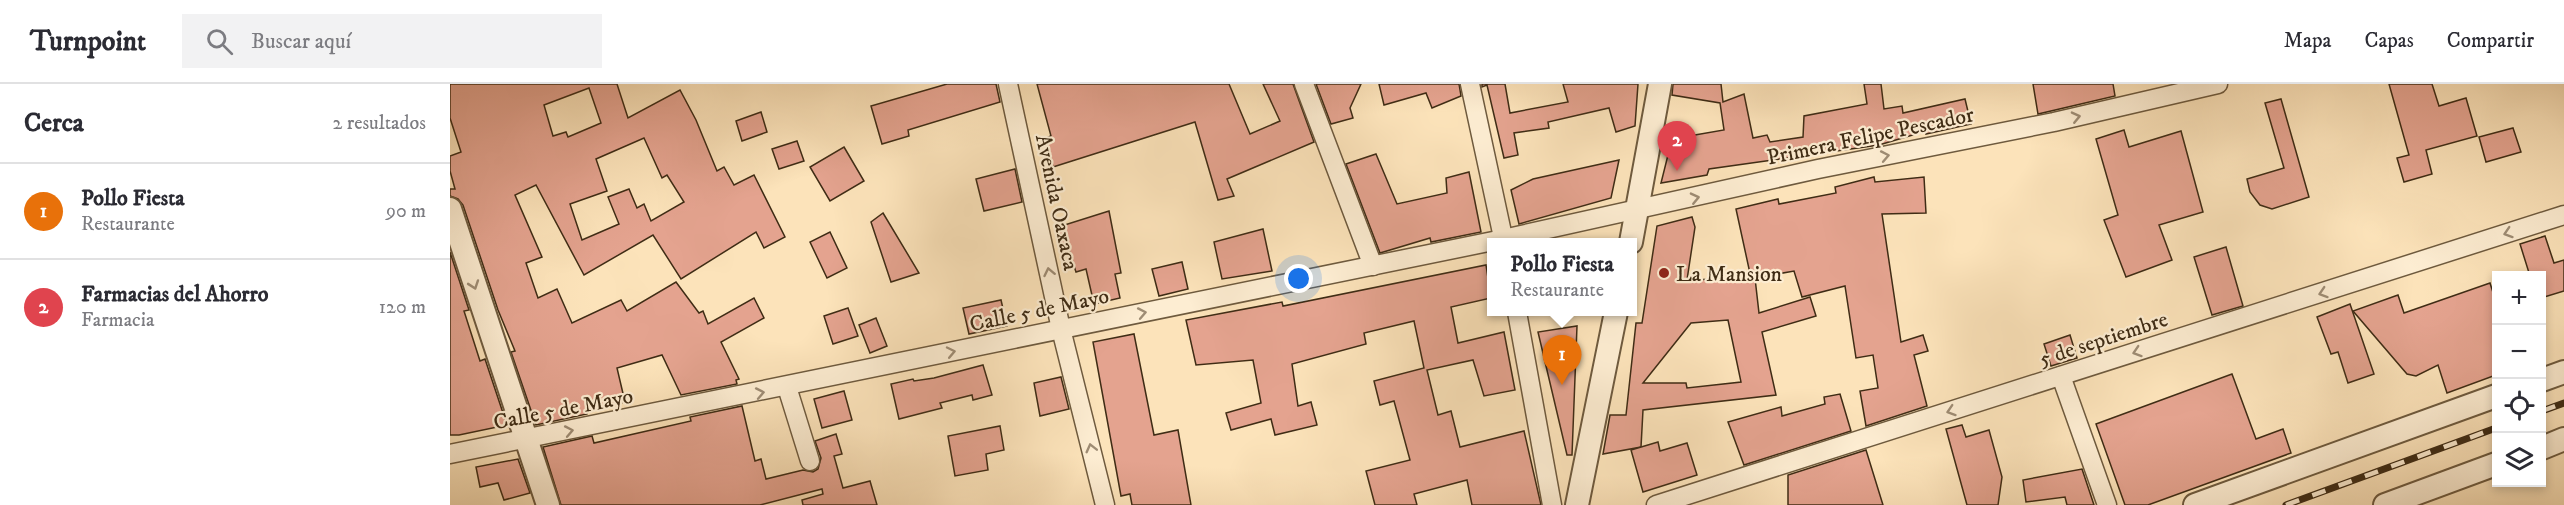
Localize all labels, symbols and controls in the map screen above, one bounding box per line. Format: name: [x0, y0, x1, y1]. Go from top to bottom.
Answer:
search box: [182, 14, 602, 68]
text: Turnpoint: [30, 24, 146, 59]
icon: search: [203, 25, 236, 58]
text: Buscar aquí: [251, 28, 351, 55]
text: Mapa: [2284, 28, 2331, 54]
text: Capas: [2364, 28, 2414, 54]
text: Compartir: [2447, 28, 2534, 54]
street label: Primera Felipe Pescador: [1764, 101, 1977, 172]
text: Cerca: [24, 107, 84, 140]
text: 2 resultados: [333, 111, 426, 136]
one-way arrow: [2071, 111, 2081, 124]
pin: 2: [1658, 122, 1696, 171]
street label: Avenida Oaxaca: [1029, 132, 1084, 273]
one-way arrow: [1880, 150, 1890, 163]
text: Pollo Fiesta: [81, 185, 185, 212]
one-way arrow: [1689, 192, 1699, 205]
text: 1: [40, 199, 47, 224]
text: 90 m: [386, 199, 426, 224]
text: Restaurante: [81, 212, 175, 237]
one-way arrow: [2503, 226, 2514, 238]
popup: [1487, 238, 1637, 316]
text: Pollo Fiesta: [1510, 251, 1614, 278]
place label: La Mansion: [1676, 261, 1783, 288]
your location: [1284, 264, 1313, 293]
marker: La Mansion: [1657, 266, 1671, 280]
one-way arrow: [1043, 267, 1056, 277]
map controls: [2492, 271, 2546, 487]
button: +: [2492, 271, 2546, 325]
text: Restaurante: [1510, 278, 1604, 303]
one-way arrow: [467, 279, 479, 290]
text: Farmacias del Ahorro: [81, 281, 268, 308]
street label: Calle 5 de Mayo: [967, 283, 1111, 338]
one-way arrow: [2318, 285, 2329, 298]
text: 2: [39, 295, 48, 320]
text: 120 m: [379, 295, 426, 320]
street label: 5 de septiembre: [2036, 306, 2171, 373]
one-way arrow: [1137, 307, 1147, 320]
text: Farmacia: [81, 308, 154, 333]
button: −: [2492, 325, 2546, 379]
pin: 1: [1542, 336, 1582, 385]
one-way arrow: [2132, 345, 2143, 357]
one-way arrow: [946, 346, 956, 359]
button: locate: [2492, 379, 2546, 433]
street label: Calle 5 de Mayo: [491, 383, 635, 436]
one-way arrow: [755, 387, 765, 400]
one-way arrow: [1946, 404, 1957, 416]
one-way arrow: [564, 425, 574, 438]
button: layers: [2492, 433, 2546, 487]
one-way arrow: [1086, 443, 1099, 453]

